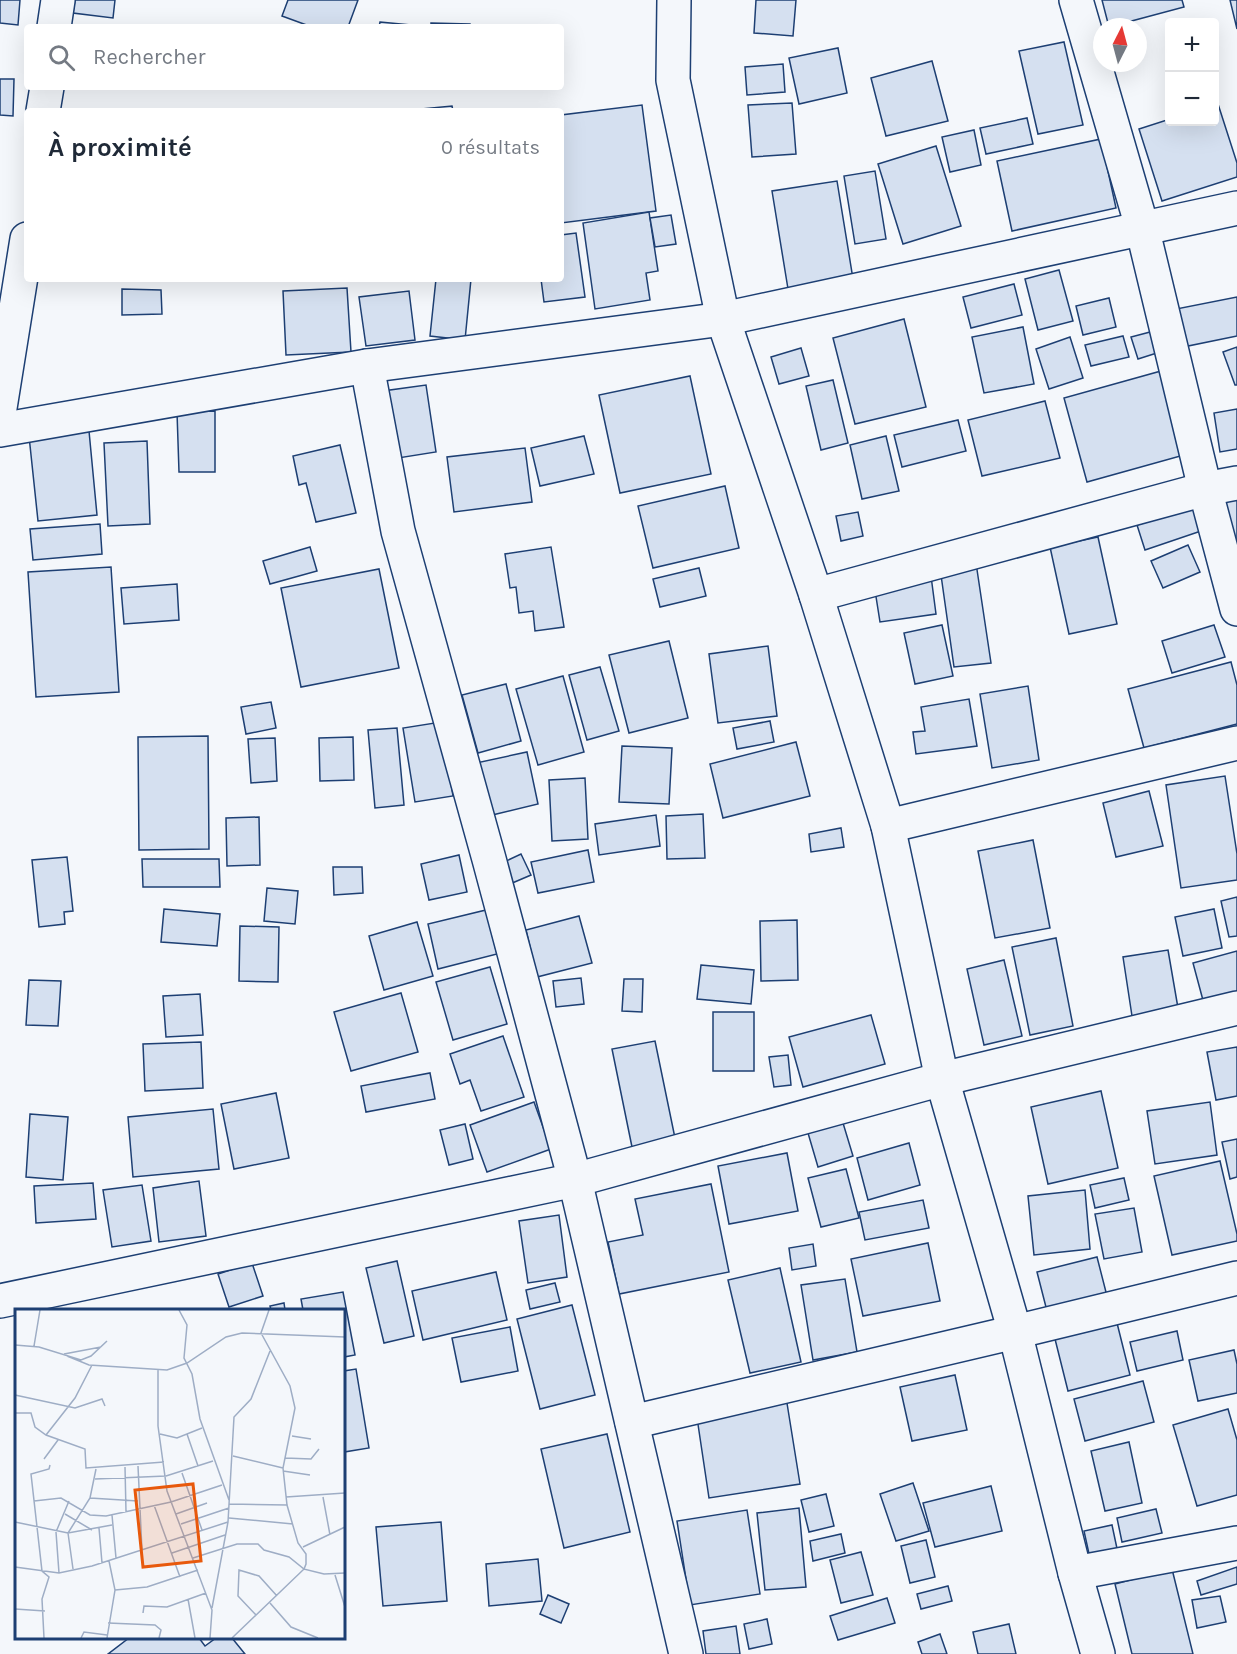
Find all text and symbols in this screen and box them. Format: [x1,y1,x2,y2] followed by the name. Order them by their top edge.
[1093,18,1147,72] north arrow
[1165,18,1219,126] map controls
[1165,18,1219,72] button: +
[24,24,564,90] search box
[45,41,78,74] icon: search
[93,44,206,70] text: Rechercher
[1165,72,1219,126] button: −
[48,132,192,163] text: À proximité
[441,136,540,159] text: 0 résultats
[15,1309,345,1639] inset map

